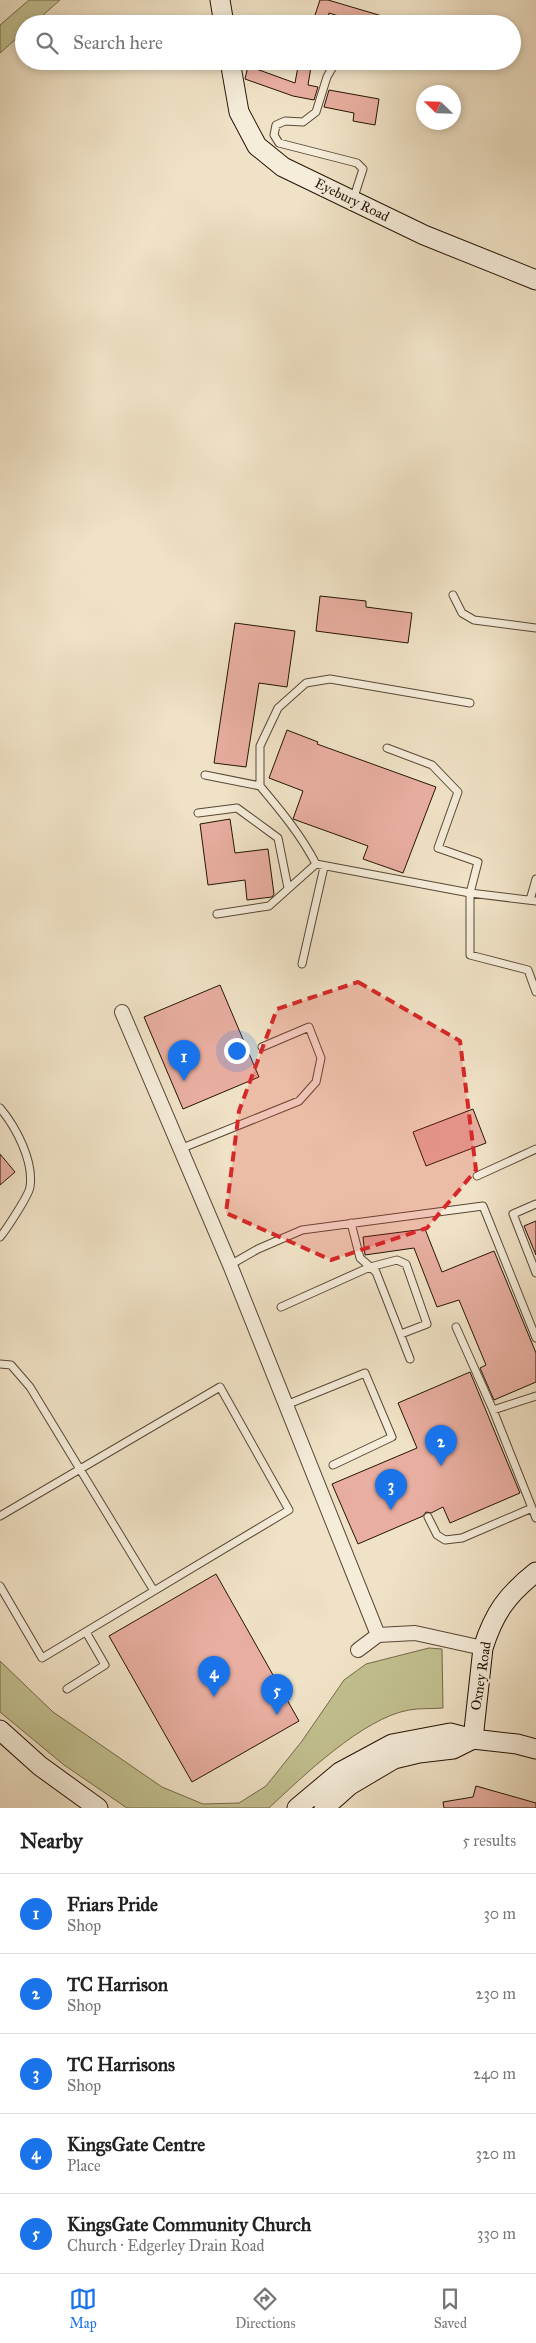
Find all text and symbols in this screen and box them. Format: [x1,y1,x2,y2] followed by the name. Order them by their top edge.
[15,15,521,70] search box
[33,29,61,57] icon: search
[73,31,163,54] text: Search here
[416,85,461,130] north arrow
[312,175,392,225] street label: Eyebury Road
[224,1038,250,1064] your location
[168,1040,200,1081] pin: 1
[425,1425,457,1466] pin: 2
[375,1469,407,1510] pin: 3
[467,1640,495,1712] street label: Oxney Road
[198,1656,230,1697] pin: 4
[261,1674,293,1715] pin: 5
[20,1828,83,1854] text: Nearby
[462,1831,516,1850] text: 5 results
[67,1893,158,1916] text: Friars Pride
[33,1904,39,1923] text: 1
[483,1904,516,1923] text: 30 m
[67,1916,101,1935] text: Shop
[67,1973,168,1996] text: TC Harrison
[32,1984,40,2003] text: 2
[476,1984,516,2003] text: 230 m
[67,1996,101,2015] text: Shop
[67,2053,175,2076] text: TC Harrisons
[33,2064,39,2083] text: 3
[473,2064,516,2083] text: 240 m
[67,2076,101,2095] text: Shop
[67,2133,205,2156] text: KingsGate Centre
[32,2144,40,2163] text: 4
[476,2144,516,2163] text: 320 m
[67,2156,101,2175] text: Place
[67,2213,311,2236] text: KingsGate Community Church
[32,2224,40,2243] text: 5
[477,2224,516,2243] text: 330 m
[67,2236,264,2255] text: Church · Edgerley Drain Road
[69,2285,97,2332] tab: Map
[235,2285,296,2332] tab: Directions
[434,2285,467,2332] tab: Saved

